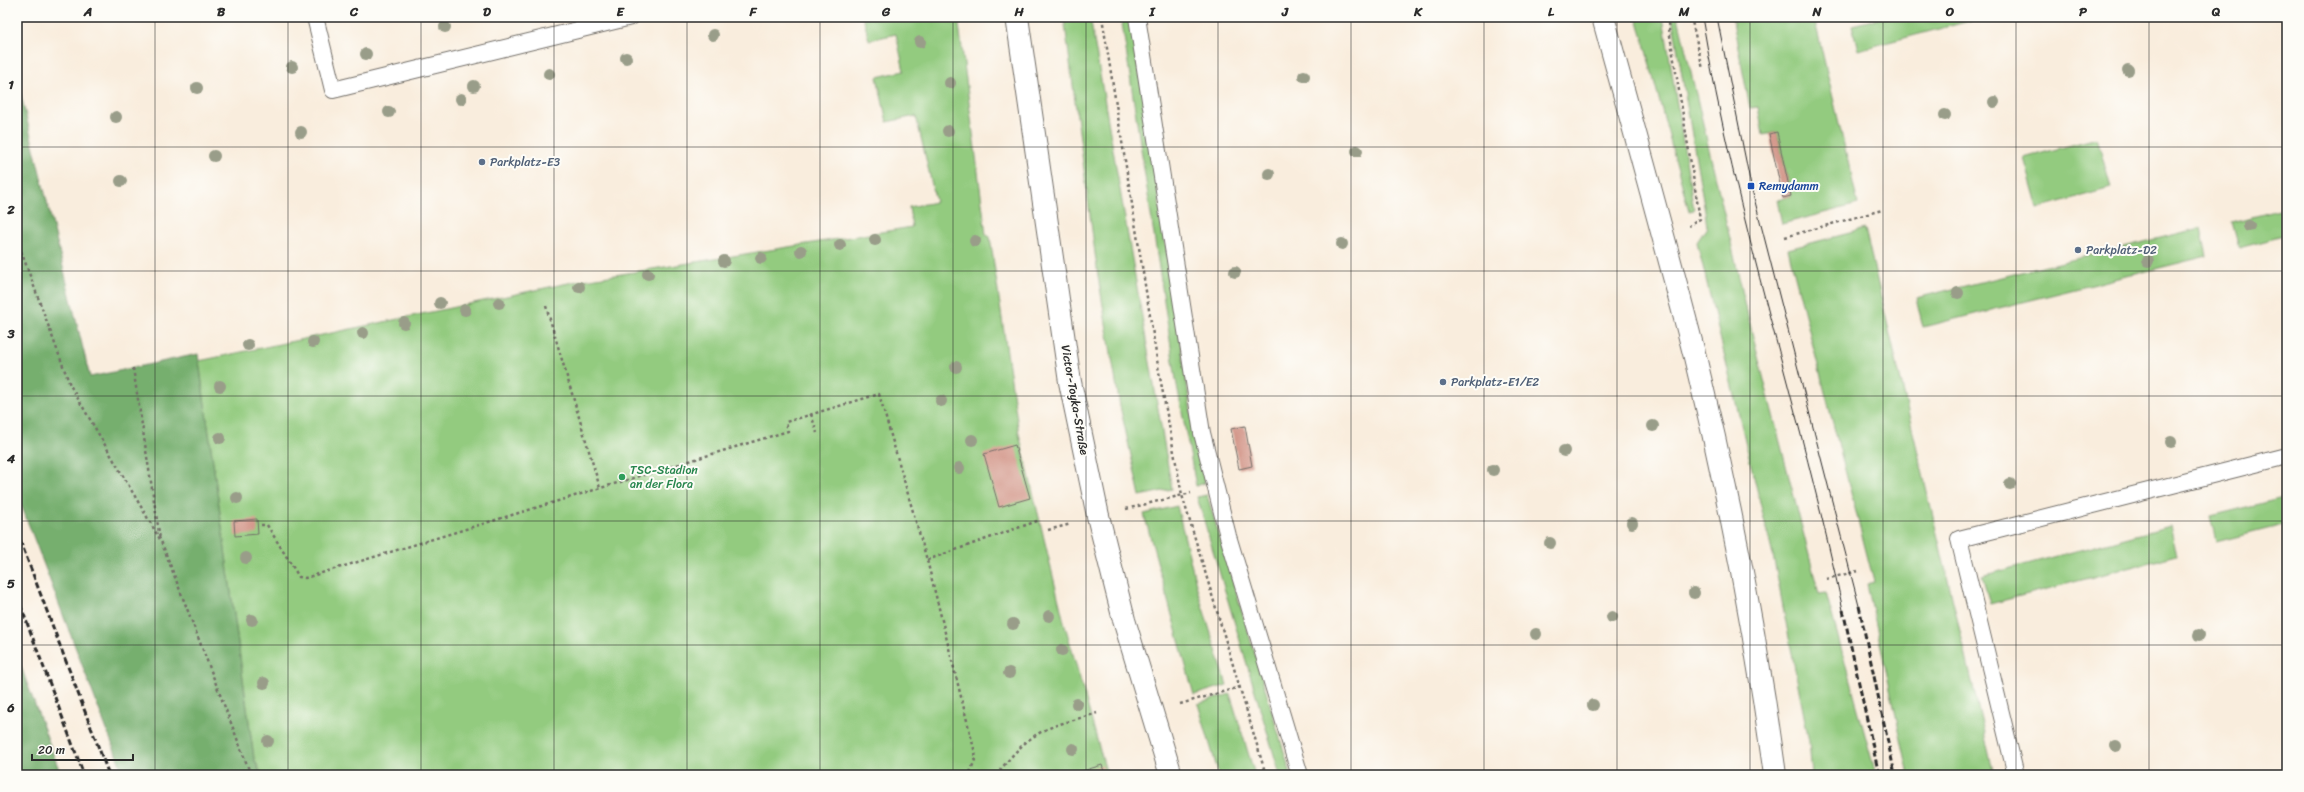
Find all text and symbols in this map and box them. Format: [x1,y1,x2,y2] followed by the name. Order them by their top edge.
[83,0,92,23] text: A
[217,0,226,23] text: B
[349,0,359,23] text: C
[483,0,491,23] text: D
[616,0,625,23] text: E
[748,0,757,23] text: F
[881,0,891,23] text: G
[1013,0,1024,23] text: H
[1148,0,1156,23] text: I
[1281,0,1289,23] text: J
[1413,0,1423,23] text: K
[1548,0,1555,23] text: L
[1678,0,1690,23] text: M
[1811,0,1822,23] text: N
[1945,0,1955,23] text: O
[2079,0,2087,23] text: P
[2211,0,2221,23] text: Q
[8,73,14,96] text: 1
[490,151,561,173] place label: Parkplatz-E3
[477,157,487,167] marker: Parkplatz-E3
[1759,175,1819,197] place label: Remydamm
[1746,181,1756,191] marker: Remydamm
[6,198,15,221] text: 2
[2086,239,2157,261] place label: Parkplatz-D2
[2073,245,2083,255] marker: Parkplatz-D2
[6,322,15,345] text: 3
[1054,343,1096,457] street label: Victor-Toyka-Straße
[1451,371,1539,393] place label: Parkplatz-E1/E2
[1438,377,1448,387] marker: Parkplatz-E1/E2
[6,447,16,470] text: 4
[630,459,698,495] place label: TSC-Stadion an der Flora
[617,472,627,482] marker: TSC-Stadion an der Flora
[7,572,15,595] text: 5
[6,696,15,719] text: 6
[32,736,133,762] scale bar
[38,739,65,761] text: 20 m

